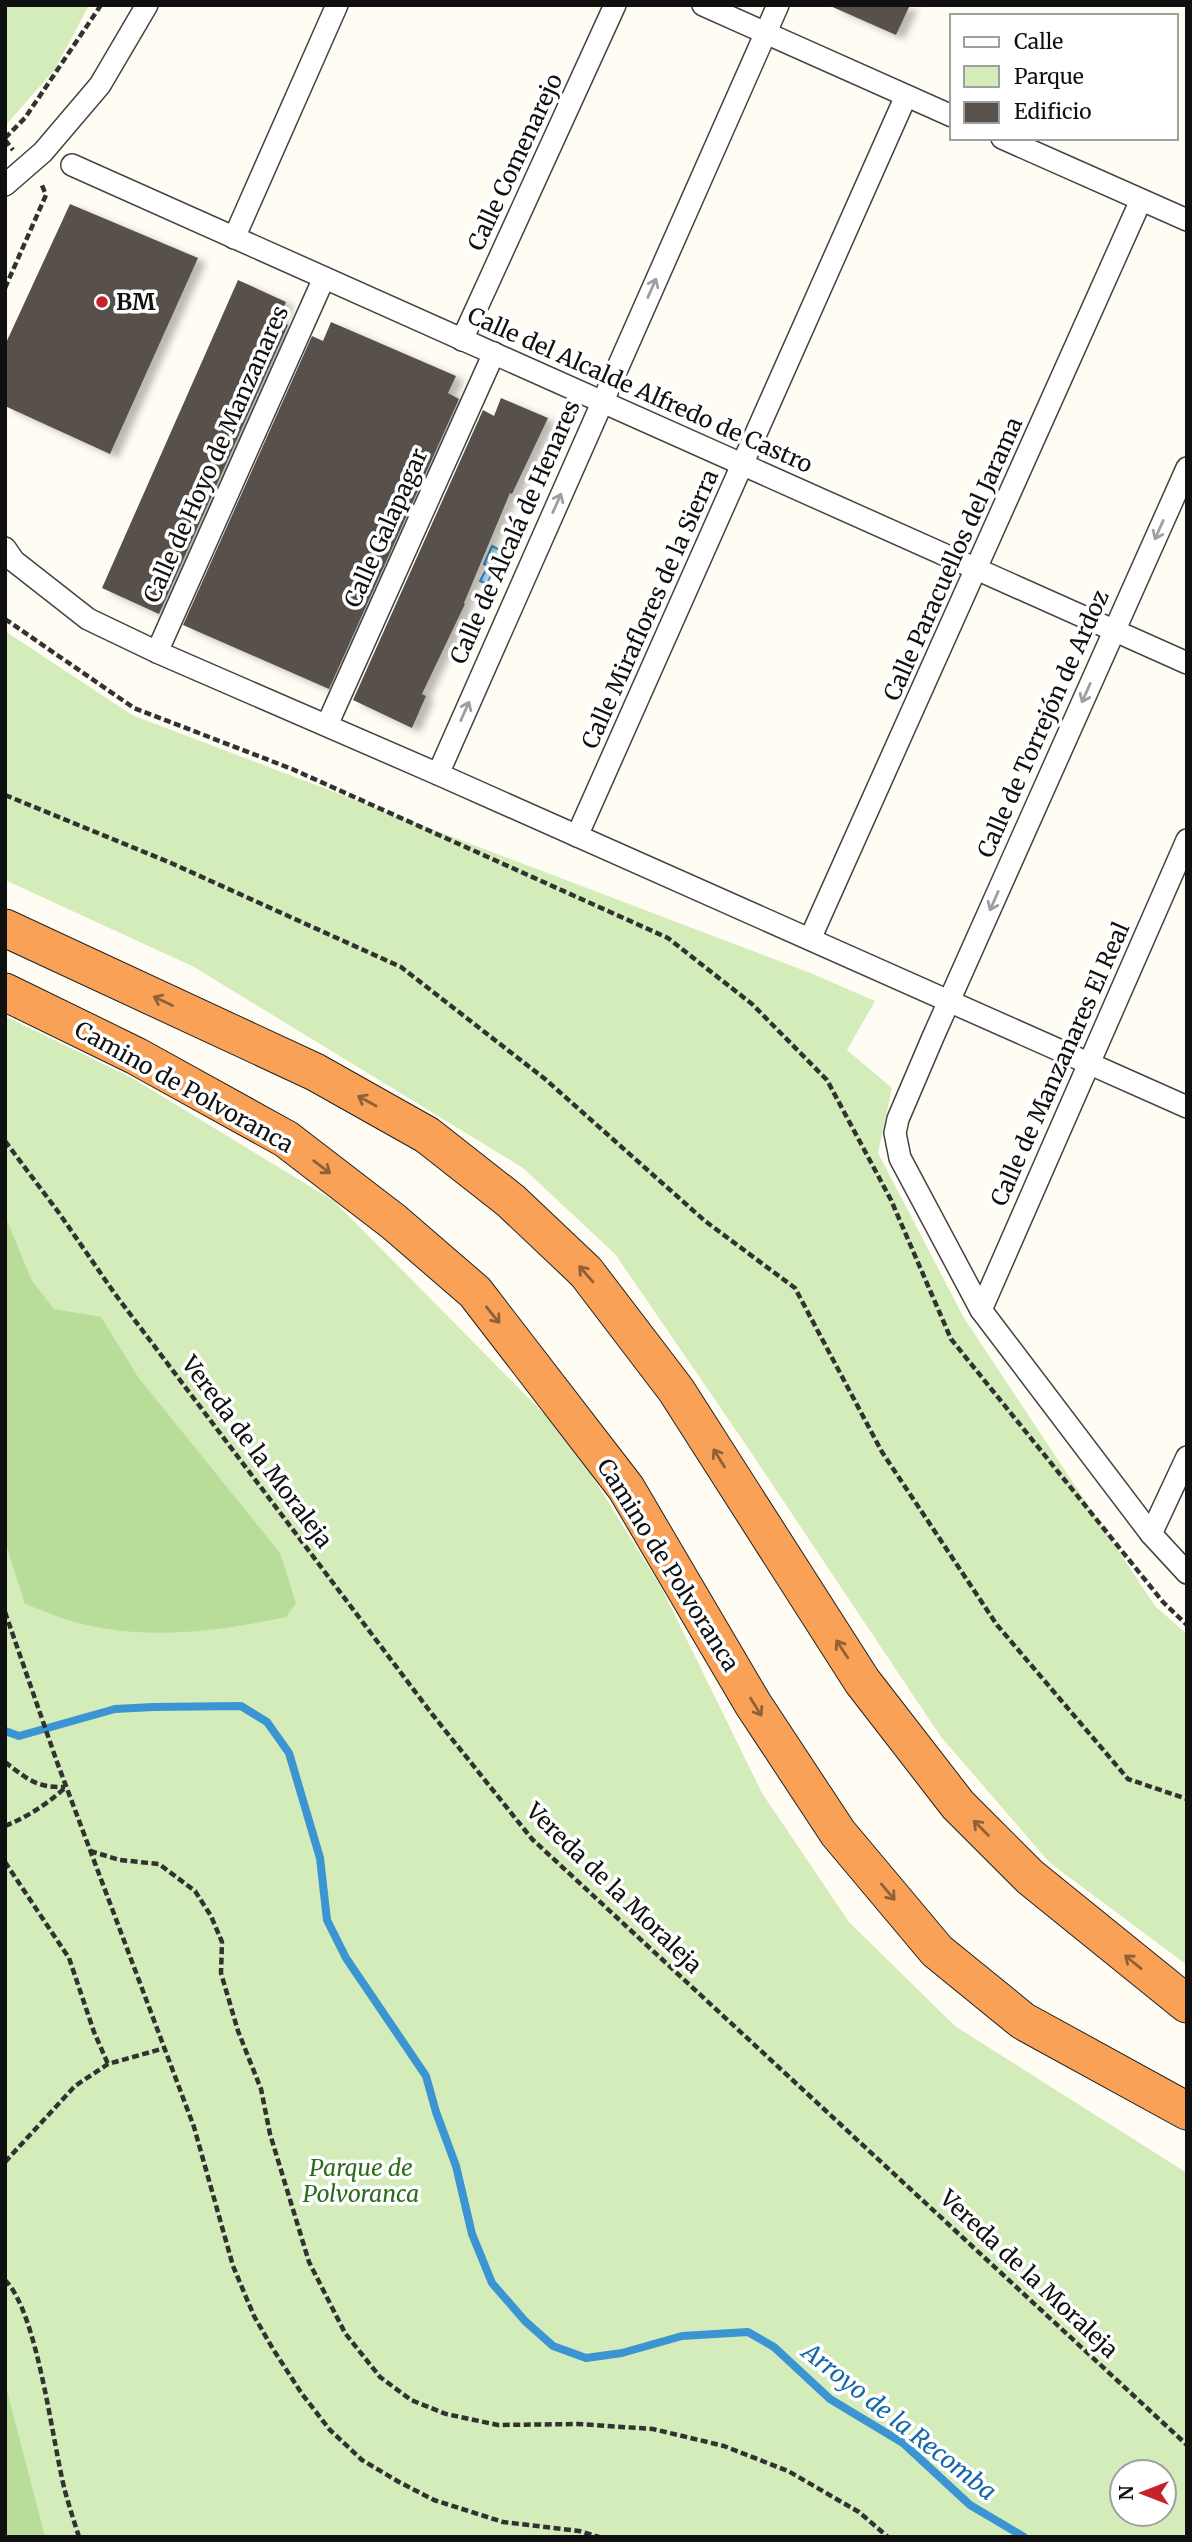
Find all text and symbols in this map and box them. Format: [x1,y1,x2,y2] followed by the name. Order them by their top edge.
[950,14,1178,140] legend
[1014,28,1063,55] text: Calle
[1014,63,1084,90] text: Parque
[461,69,568,255] street label: Calle Comenarejo
[1014,98,1091,125] text: Edificio
[646,278,659,299] one-way arrow
[116,287,156,316] place label: BM
[94,294,110,310] marker: BM
[463,300,817,479] street label: Calle del Alcalde Alfredo de Castro
[137,301,294,607] street label: Calle de Hoyo de Manzanares
[443,395,586,668] street label: Calle de Alcalá de Henares
[877,413,1028,705] street label: Calle Paracuellos del Jarama
[338,444,434,612] street label: Calle Galapagar
[575,465,724,753] street label: Calle Miraflores de la Sierra
[551,493,564,514] one-way arrow
[1151,519,1165,540] one-way arrow
[970,586,1115,862] street label: Calle de Torrejón de Ardoz
[1078,681,1091,703] one-way arrow
[459,701,472,722] one-way arrow
[987,890,1000,911] one-way arrow
[984,917,1135,1210] street label: Calle de Manzanares El Real
[153,993,174,1007] one-way arrow
[70,1014,299,1159] street label: Camino de Polvoranca
[358,1094,378,1108] one-way arrow
[312,1159,331,1174] one-way arrow
[578,1265,594,1283] one-way arrow
[486,1306,501,1324] one-way arrow
[175,1349,339,1554] street label: Vereda de la Moraleja
[712,1448,726,1468] one-way arrow
[591,1453,746,1677] street label: Camino de Polvoranca
[834,1640,848,1660] one-way arrow
[749,1697,763,1717] one-way arrow
[520,1796,708,1979] street label: Vereda de la Moraleja
[973,1820,990,1837] one-way arrow
[880,1883,896,1901] one-way arrow
[1125,1954,1143,1970] one-way arrow
[303,2153,419,2208] park label: Parque de Polvoranca
[933,2183,1124,2364] street label: Vereda de la Moraleja
[795,2335,1003,2507] water label: Arroyo de la Recomba
[1108,2458,1178,2528] north arrow
[1114,2485,1138,2501] text: N

